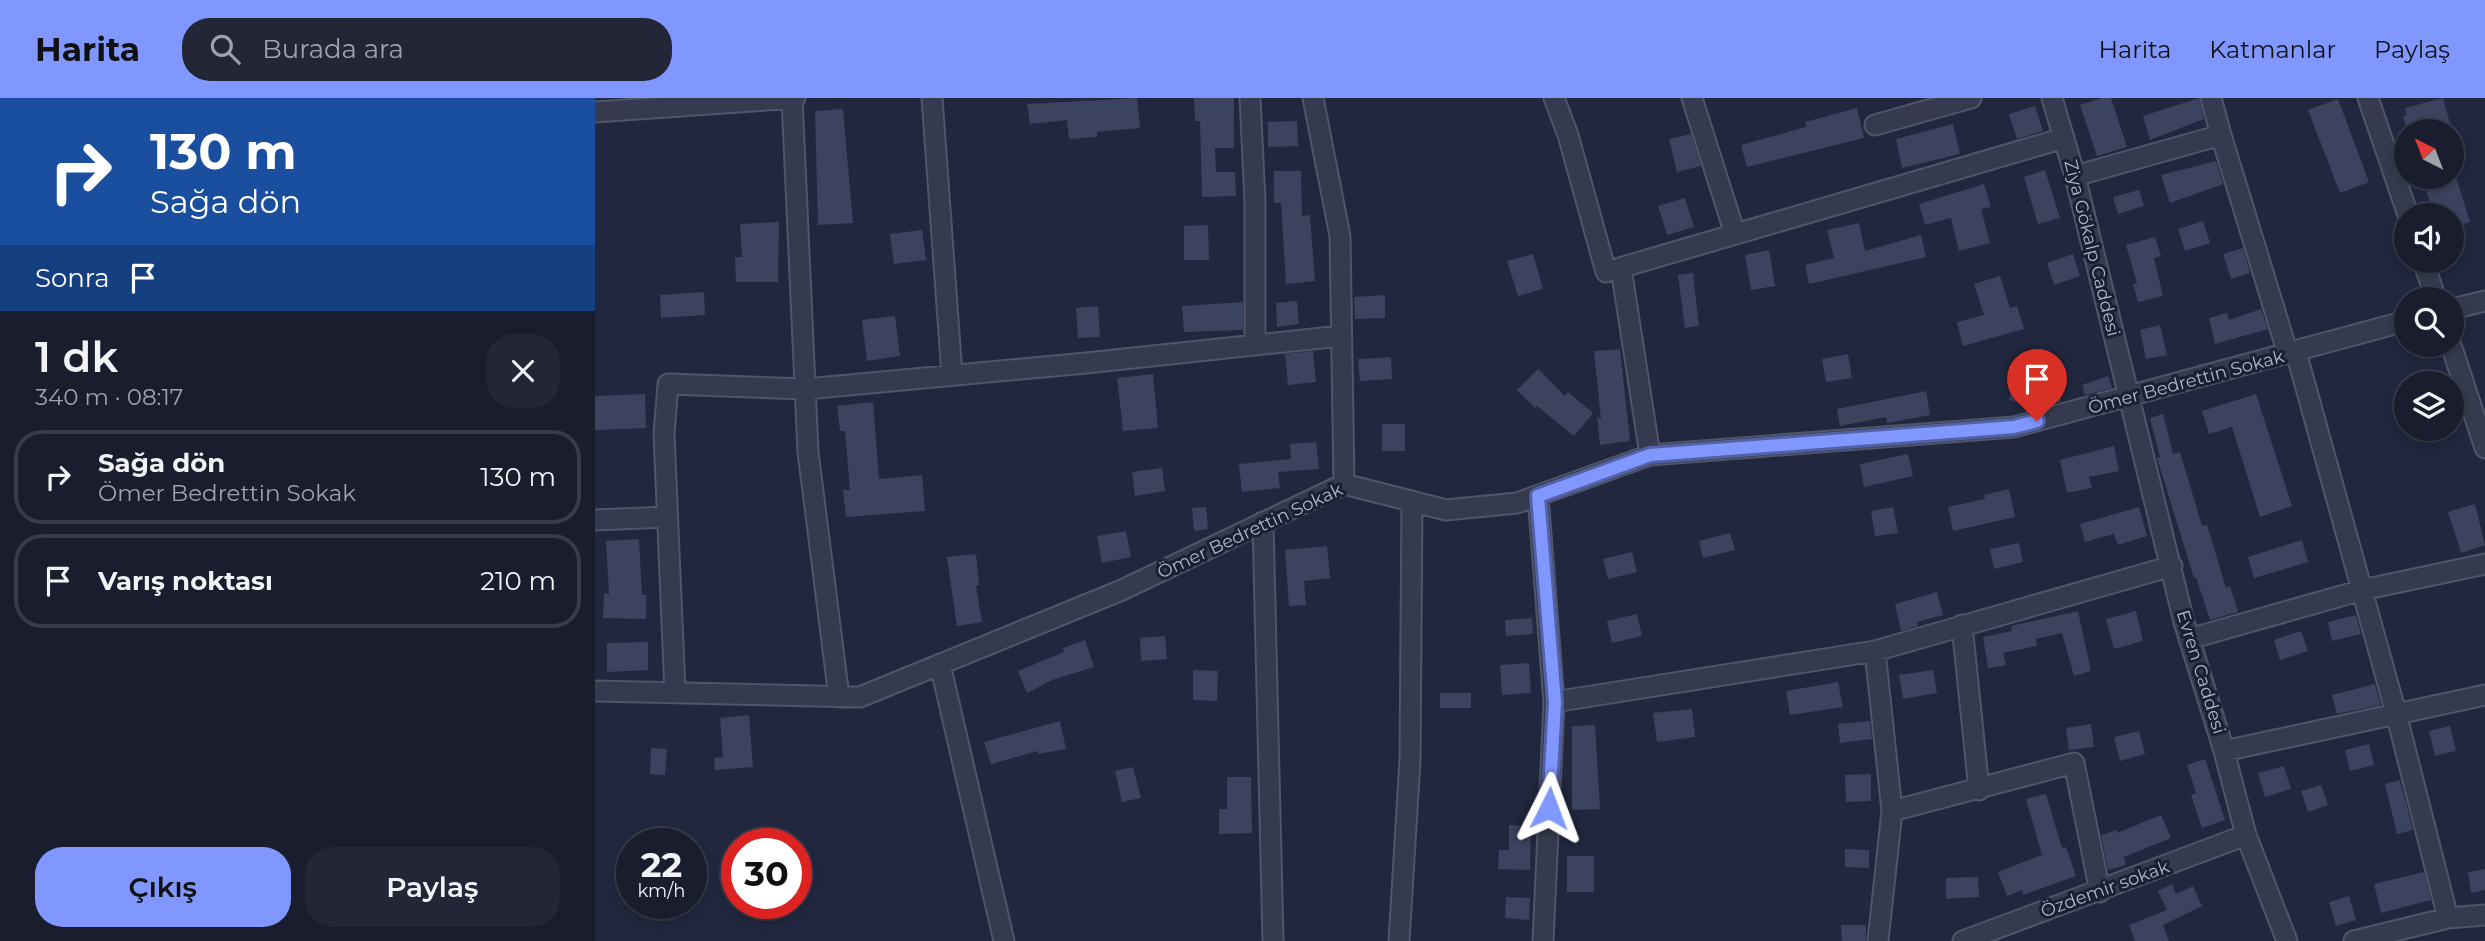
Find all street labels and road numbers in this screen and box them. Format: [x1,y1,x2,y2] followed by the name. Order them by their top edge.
[2059,157,2125,339] street label: Ziya Gökalp Caddesi
[2086,345,2287,419] street label: Ömer Bedrettin Sokak
[1154,478,1346,584] street label: Ömer Bedrettin Sokak
[2172,607,2230,737] street label: Evren Caddesi
[2038,855,2172,922] street label: Özdemir sokak

